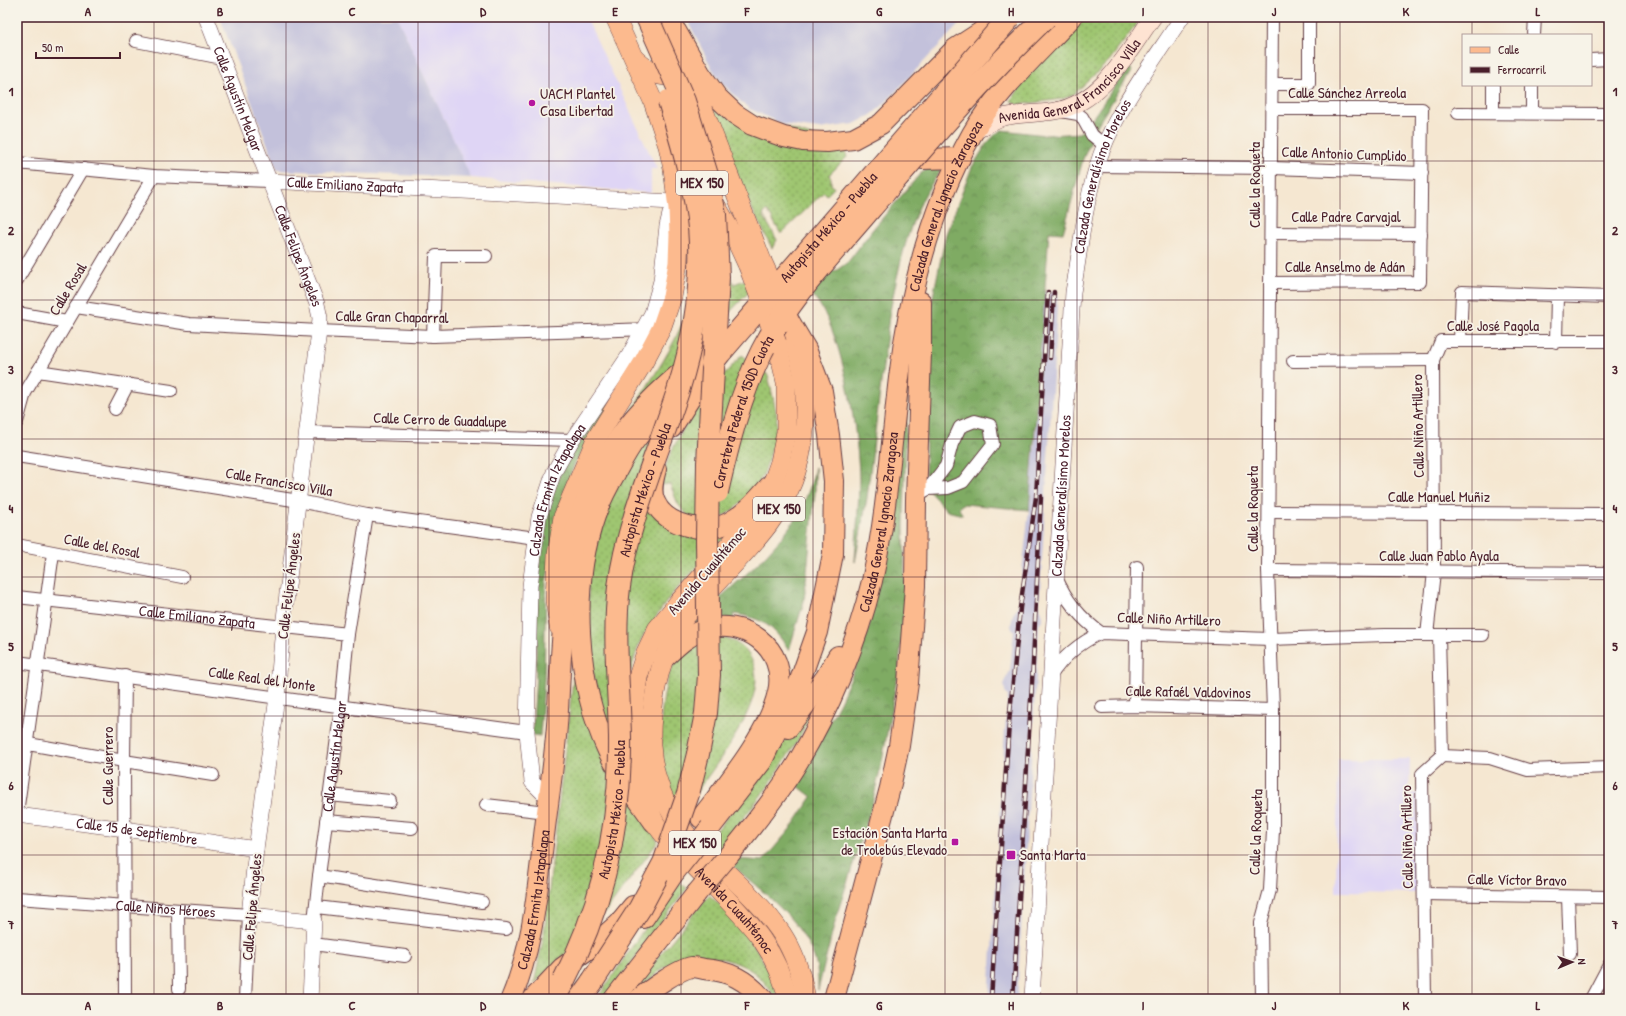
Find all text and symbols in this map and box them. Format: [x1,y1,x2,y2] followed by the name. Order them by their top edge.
[85,2,92,20] text: A
[217,2,224,20] text: B
[348,2,356,20] text: C
[480,2,487,20] text: D
[612,2,618,20] text: E
[744,2,751,20] text: F
[876,2,883,20] text: G
[1008,2,1014,20] text: H
[1141,2,1145,20] text: I
[1272,2,1277,20] text: J
[1403,2,1410,20] text: K
[1536,2,1541,20] text: L
[36,34,120,60] scale bar
[995,34,1145,128] street label: Avenida General Francisco Villa
[1462,34,1592,86] legend
[42,39,63,56] text: 50 m
[1498,41,1519,58] text: Calle
[208,43,268,155] street label: Calle Agustín Melgar
[1497,61,1547,78] text: Ferrocarril
[9,82,14,100] text: 1
[1288,82,1406,103] street label: Calle Sánchez Arreola
[1613,82,1618,100] text: 1
[540,83,615,121] place label: UACM Plantel Casa Libertad
[1068,95,1136,255] street label: Calzada Generalísimo Morelos
[527,98,537,108] marker: UACM Plantel Casa Libertad
[903,116,988,294] street label: Calzada General Ignacio Zaragoza
[1281,141,1407,166] street label: Calle Antonio Cumplido
[1244,142,1265,228] street label: Calle la Roqueta
[775,167,882,287] street label: Autopista México - Puebla
[286,171,404,198] street label: Calle Emiliano Zapata
[676,171,728,195] road number: MEX 150
[270,202,328,310] street label: Calle Felipe Ángeles
[1291,206,1401,227] street label: Calle Padre Carvajal
[8,221,15,239] text: 2
[1612,221,1619,239] text: 2
[1285,256,1406,277] street label: Calle Anselmo de Adán
[44,258,92,319] street label: Calle Rosal
[335,305,449,328] street label: Calle Gran Chaparral
[1447,315,1539,336] street label: Calle José Pagola
[707,331,778,491] street label: Carretera Federal 150D Cuota
[8,360,14,378] text: 3
[1612,360,1618,378] text: 3
[1406,374,1429,478] street label: Calle Niño Artillero
[373,407,507,432] street label: Calle Cerro de Guadalupe
[1046,414,1076,577] street label: Calzada Generalísimo Morelos
[523,419,590,558] street label: Calzada Ermita Iztapalapa
[614,420,676,559] street label: Autopista México - Puebla
[853,431,903,615] street label: Calzada General Ignacio Zaragoza
[224,462,334,501] street label: Calle Francisco Villa
[1242,466,1263,552] street label: Calle la Roqueta
[1388,486,1491,507] street label: Calle Manuel Muñiz
[753,497,805,521] road number: MEX 150
[9,499,14,517] text: 4
[1613,499,1618,517] text: 4
[663,522,751,619] street label: Avenida Cuauhtémoc
[62,528,142,563] street label: Calle del Rosal
[272,531,305,640] street label: Calle Felipe Ángeles
[1379,545,1499,566] street label: Calle Juan Pablo Ayala
[138,600,256,634] street label: Calle Emiliano Zapata
[1117,606,1221,631] street label: Calle Niño Artillero
[8,637,14,655] text: 5
[1612,637,1618,655] text: 5
[207,661,317,696] street label: Calle Real del Monte
[1125,680,1251,703] street label: Calle Rafaél Valdovinos
[316,700,352,813] street label: Calle Agustín Melgar
[97,727,118,805] street label: Calle Guerrero
[592,740,630,881] street label: Autopista México - Puebla
[8,776,14,794] text: 6
[1612,776,1618,794] text: 6
[1395,785,1418,889] street label: Calle Niño Artillero
[1244,788,1268,875] street label: Calle la Roqueta
[75,812,199,850] street label: Calle 15 de Septiembre
[832,822,947,860] place label: Estación Santa Marta de Trolebús Elevado
[511,829,555,972] street label: Calzada Ermita Iztapalapa
[669,831,721,855] road number: MEX 150
[950,837,960,847] marker: Estación Santa Marta de Trolebús Elevado
[1020,844,1086,865] place label: Santa Marta
[1005,849,1017,861] marker: Santa Marta
[236,852,267,961] street label: Calle Felipe Ángeles
[690,861,779,957] street label: Avenida Cuauhtémoc
[1467,868,1567,891] street label: Calle Víctor Bravo
[115,894,217,923] street label: Calle Niños Héroes
[7,915,15,933] text: 7
[1611,915,1619,933] text: 7
[1552,942,1592,982] north arrow
[1575,958,1589,965] text: N
[85,996,92,1014] text: A
[217,996,224,1014] text: B
[348,996,356,1014] text: C
[480,996,487,1014] text: D
[612,996,618,1014] text: E
[744,996,751,1014] text: F
[876,996,883,1014] text: G
[1008,996,1014,1014] text: H
[1141,996,1145,1014] text: I
[1272,996,1277,1014] text: J
[1403,996,1410,1014] text: K
[1536,996,1541,1014] text: L

